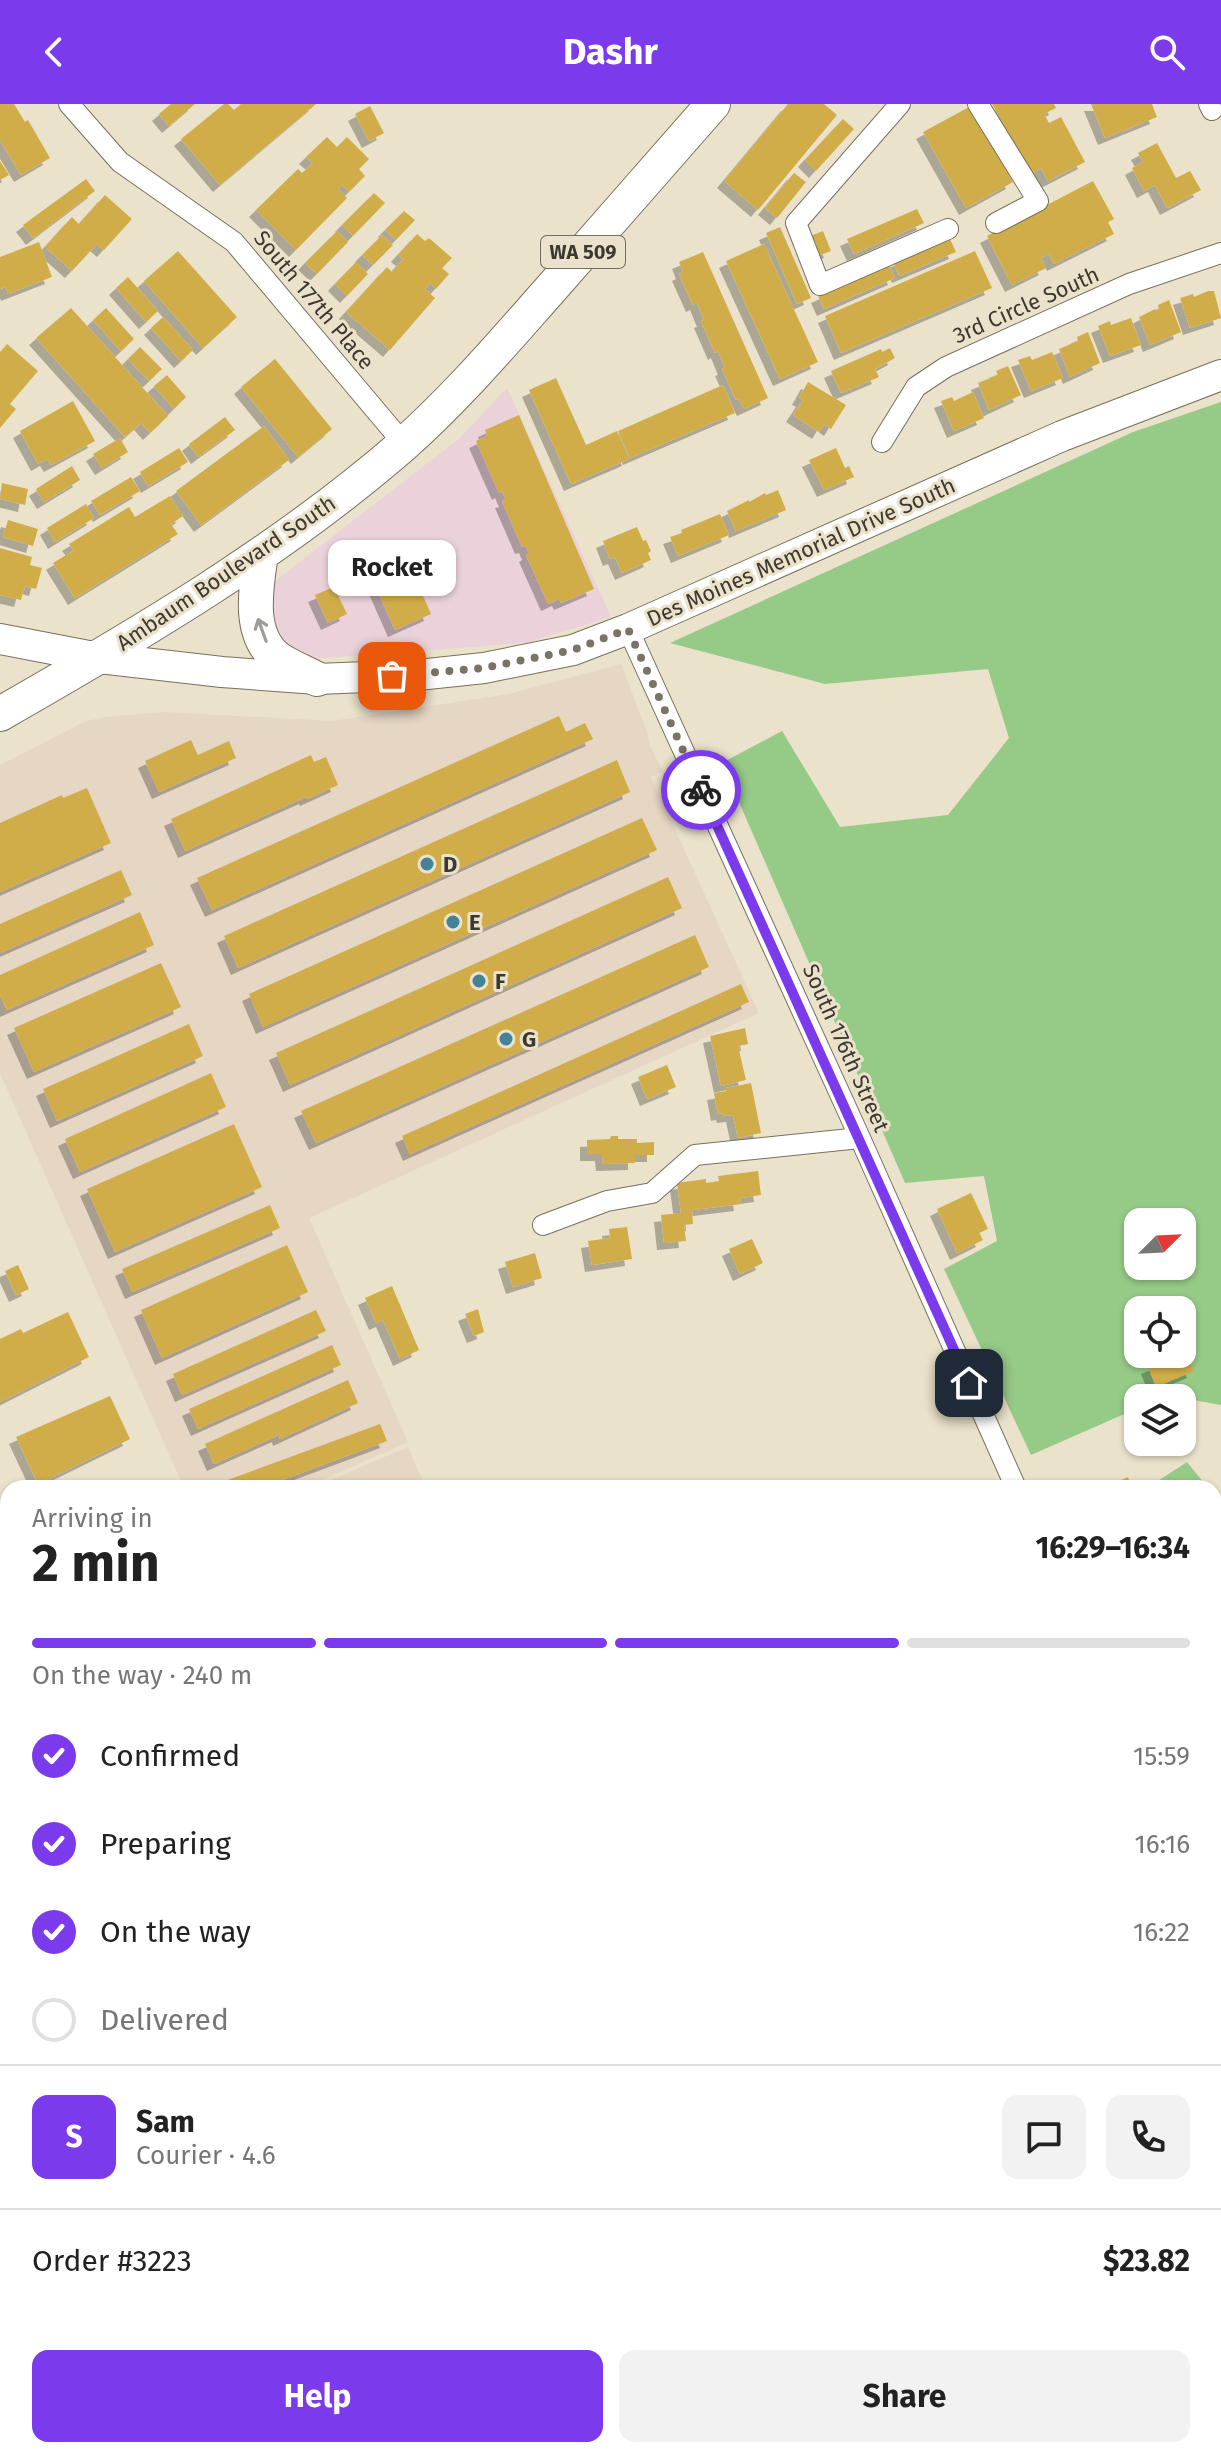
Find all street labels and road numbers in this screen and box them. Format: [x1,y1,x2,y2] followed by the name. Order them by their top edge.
[248,225,380,375] street label: South 177th Place
[541,236,625,268] road number: WA 509
[949,261,1103,349] street label: 3rd Circle South
[643,472,959,632] street label: Des Moines Memorial Drive South
[111,489,341,657] street label: Ambaum Boulevard South
[797,960,895,1136] street label: South 176th Street

